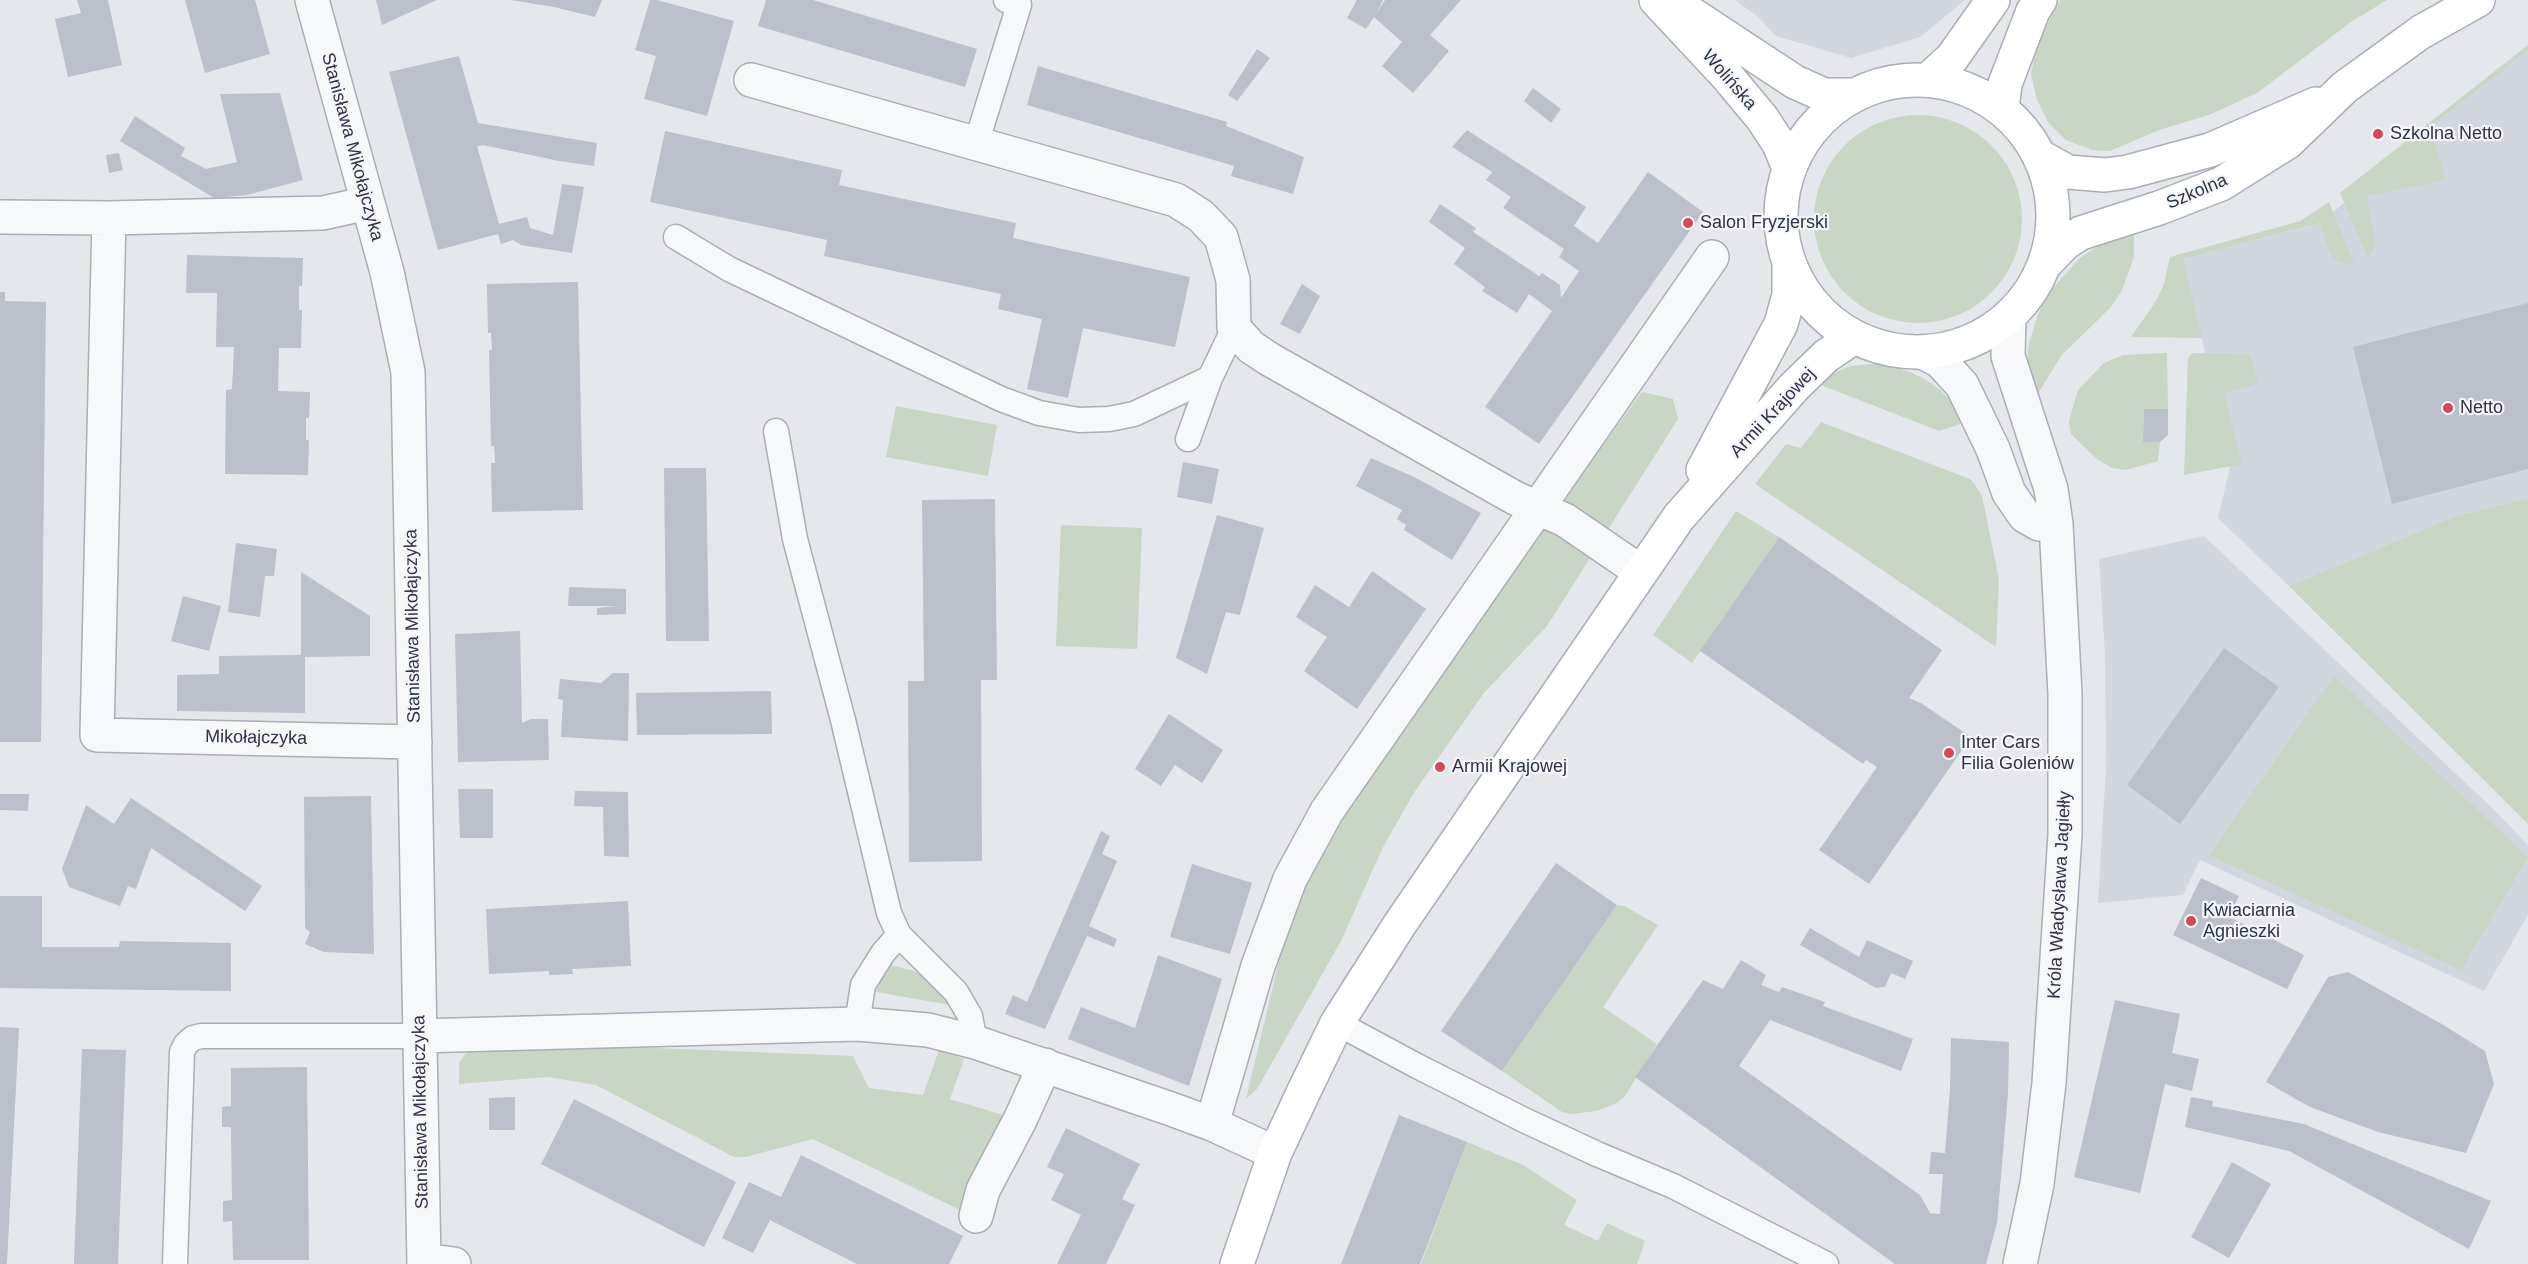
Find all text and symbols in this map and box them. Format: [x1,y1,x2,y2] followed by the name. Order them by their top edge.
[1697,45,1761,115] street label: Wolińska
[316,50,388,244] street label: Stanisława Mikołajczyka
[2390,123,2502,145] place label: Szkolna Netto
[2371,127,2385,141] marker: Szkolna Netto
[2163,170,2231,214] street label: Szkolna
[1700,212,1828,234] place label: Salon Fryzjerski
[1681,216,1695,230] marker: Salon Fryzjerski
[1726,364,1820,462] street label: Armii Krajowej
[2460,397,2503,419] place label: Netto
[2441,401,2455,415] marker: Netto
[401,529,425,723] street label: Stanisława Mikołajczyka
[205,726,307,750] street label: Mikołajczyka
[1961,732,2074,774] place label: Inter Cars Filia Goleniów
[1942,746,1956,760] marker: Inter Cars Filia Goleniów
[1452,756,1567,778] place label: Armii Krajowej
[1433,760,1447,774] marker: Armii Krajowej
[2044,791,2076,999] street label: Króla Władysława Jagiełły
[2203,900,2295,942] place label: Kwiaciarnia Agnieszki
[2184,914,2198,928] marker: Kwiaciarnia Agnieszki
[409,1015,433,1209] street label: Stanisława Mikołajczyka

